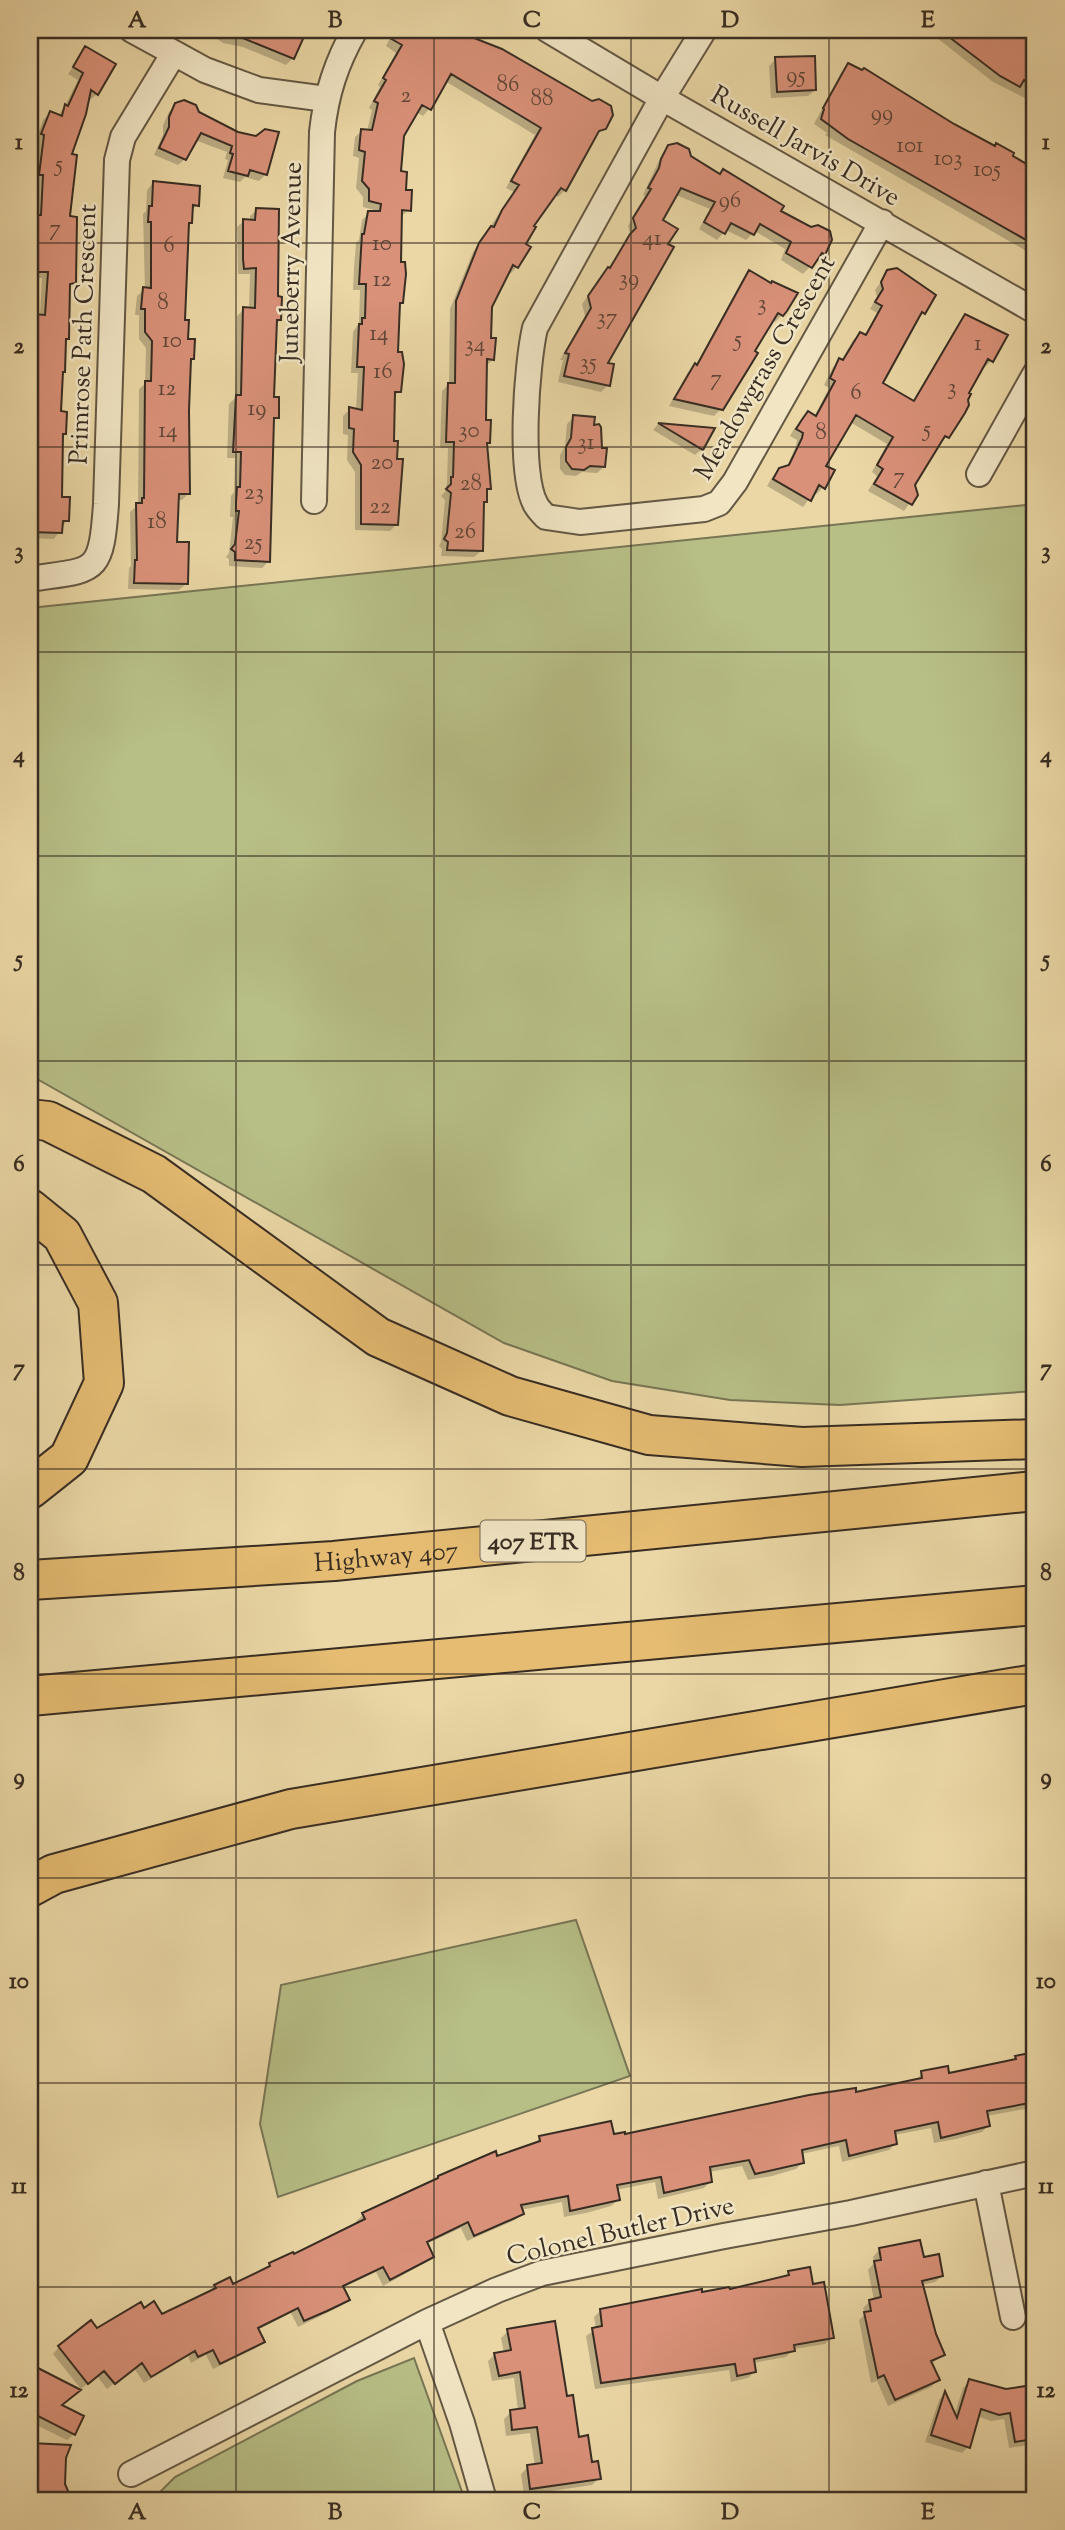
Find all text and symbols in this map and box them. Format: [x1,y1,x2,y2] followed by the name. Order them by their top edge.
[128,5,147,38] text: A
[328,5,343,38] text: B
[523,5,541,38] text: C
[721,5,739,38] text: D
[921,5,935,38] text: E
[786,60,806,93] house number: 95
[497,69,519,102] house number: 86
[703,78,906,217] street label: Russell Jarvis Drive
[401,80,412,113] house number: 2
[531,83,554,116] house number: 88
[871,98,893,131] house number: 99
[15,127,23,160] text: 1
[1042,127,1050,160] text: 1
[896,130,924,163] house number: 101
[933,143,963,176] house number: 103
[53,149,63,182] house number: 5
[973,154,1001,187] house number: 105
[272,161,313,365] street label: Juneberry Avenue
[719,185,741,218] house number: 96
[61,203,108,465] street label: Primrose Path Crescent
[49,213,61,246] house number: 7
[642,223,662,256] house number: 41
[372,228,392,261] house number: 10
[163,230,175,263] house number: 6
[686,249,846,488] street label: Meadowgrass Crescent
[619,263,639,296] house number: 39
[373,264,392,297] house number: 12
[157,287,169,320] house number: 8
[757,288,767,321] house number: 3
[597,302,618,335] house number: 37
[369,318,389,351] house number: 14
[732,324,742,357] house number: 5
[162,325,182,358] house number: 10
[974,328,982,361] house number: 1
[465,329,485,362] house number: 34
[14,331,25,364] text: 2
[1041,331,1052,364] text: 2
[579,347,597,380] house number: 35
[373,356,393,389] house number: 16
[710,363,722,396] house number: 7
[947,372,957,405] house number: 3
[158,373,177,406] house number: 12
[850,377,862,410] house number: 6
[248,393,266,426] house number: 19
[921,414,931,447] house number: 5
[158,415,178,448] house number: 14
[458,415,480,448] house number: 30
[815,417,827,450] house number: 8
[577,427,595,460] house number: 31
[371,447,393,480] house number: 20
[893,461,905,494] house number: 7
[460,468,482,501] house number: 28
[244,477,264,510] house number: 23
[369,491,391,524] house number: 22
[147,506,167,539] house number: 18
[454,516,476,549] house number: 26
[244,527,262,560] house number: 25
[14,536,24,569] text: 3
[1041,536,1051,569] text: 3
[12,740,25,773] text: 4
[1039,740,1052,773] text: 4
[13,944,23,977] text: 5
[1040,944,1050,977] text: 5
[13,1149,25,1182] text: 6
[1040,1149,1052,1182] text: 6
[13,1353,25,1386] text: 7
[1040,1353,1052,1386] text: 7
[480,1520,586,1562] road number: 407 ETR
[313,1533,460,1583] street label: Highway 407
[13,1558,25,1591] text: 8
[1040,1558,1052,1591] text: 8
[13,1762,25,1795] text: 9
[1040,1762,1052,1795] text: 9
[9,1966,29,1999] text: 10
[1036,1966,1056,1999] text: 10
[11,2171,27,2204] text: 11
[1038,2171,1054,2204] text: 11
[503,2188,738,2277] street label: Colonel Butler Drive
[10,2375,29,2408] text: 12
[1037,2375,1056,2408] text: 12
[128,2497,147,2530] text: A
[328,2497,343,2530] text: B
[523,2497,541,2530] text: C
[721,2497,739,2530] text: D
[921,2497,935,2530] text: E

